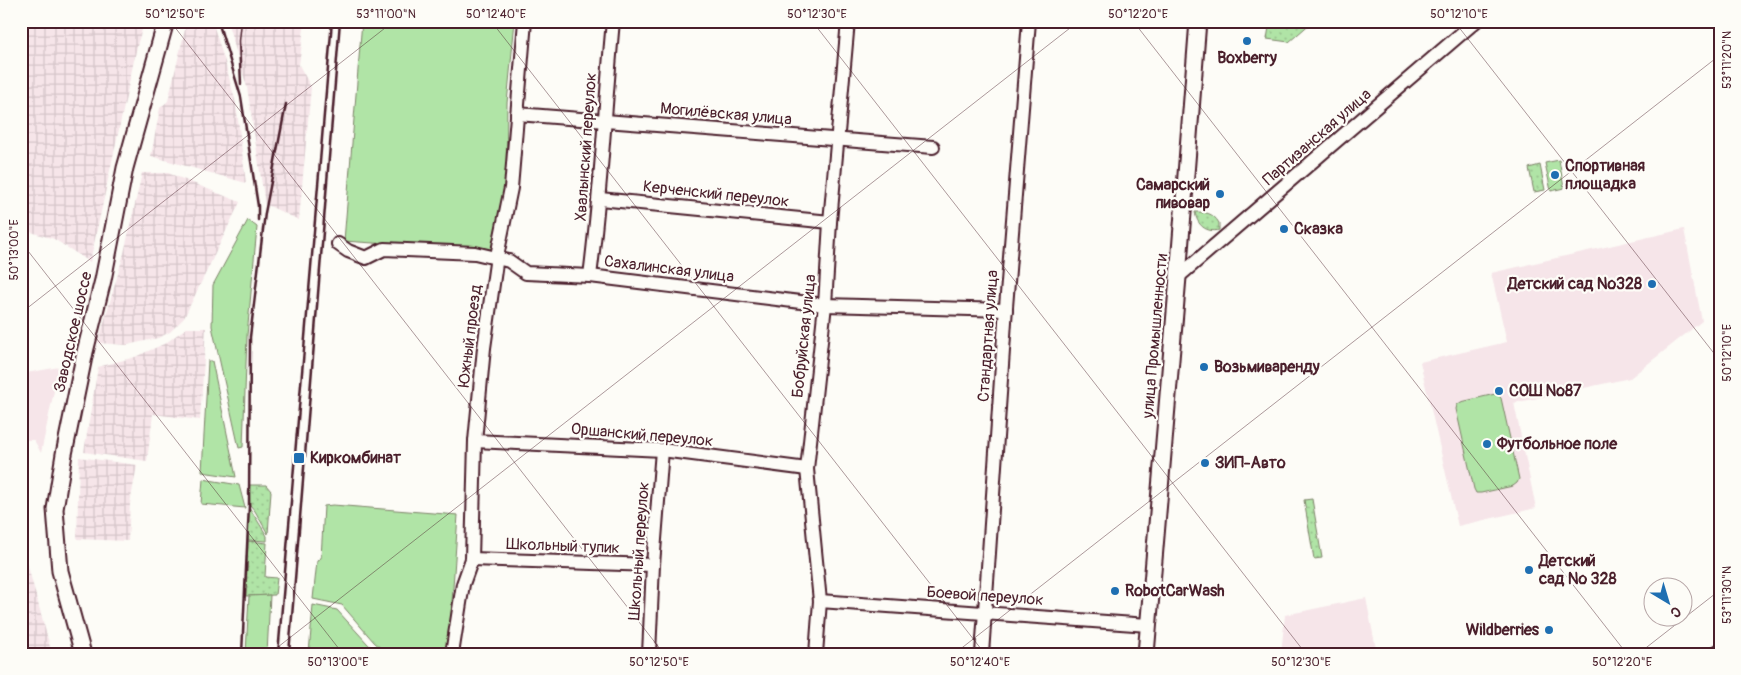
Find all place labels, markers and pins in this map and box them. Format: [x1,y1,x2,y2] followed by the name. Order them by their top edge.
[1241,35,1253,47] marker: Boxberry
[1217,48,1277,68] place label: Boxberry
[1565,156,1646,194] place label: Спортивная площадка
[1549,169,1561,181] marker: Спортивная площадка
[1136,175,1210,213] place label: Самарский пивовар
[1214,188,1226,200] marker: Самарский пивовар
[1294,219,1344,239] place label: Сказка
[1278,223,1290,235] marker: Сказка
[1507,274,1642,294] place label: Детский сад №328
[1646,278,1658,290] marker: Детский сад №328
[1214,357,1320,377] place label: Возьмиваренду
[1198,361,1210,373] marker: Возьмиваренду
[1509,381,1582,401] place label: СОШ №87
[1493,385,1505,397] marker: СОШ №87
[1496,434,1618,454] place label: Футбольное поле
[1481,438,1493,450] marker: Футбольное поле
[310,448,402,468] place label: Киркомбинат
[292,451,306,465] marker: Киркомбинат
[1215,453,1286,473] place label: ЗИП-Авто
[1199,457,1211,469] marker: ЗИП-Авто
[1538,551,1616,589] place label: Детский сад № 328
[1523,564,1535,576] marker: Детский сад № 328
[1125,581,1225,601] place label: RobotCarWash
[1109,585,1121,597] marker: RobotCarWash
[1466,620,1540,640] place label: Wildberries
[1543,624,1555,636] marker: Wildberries

